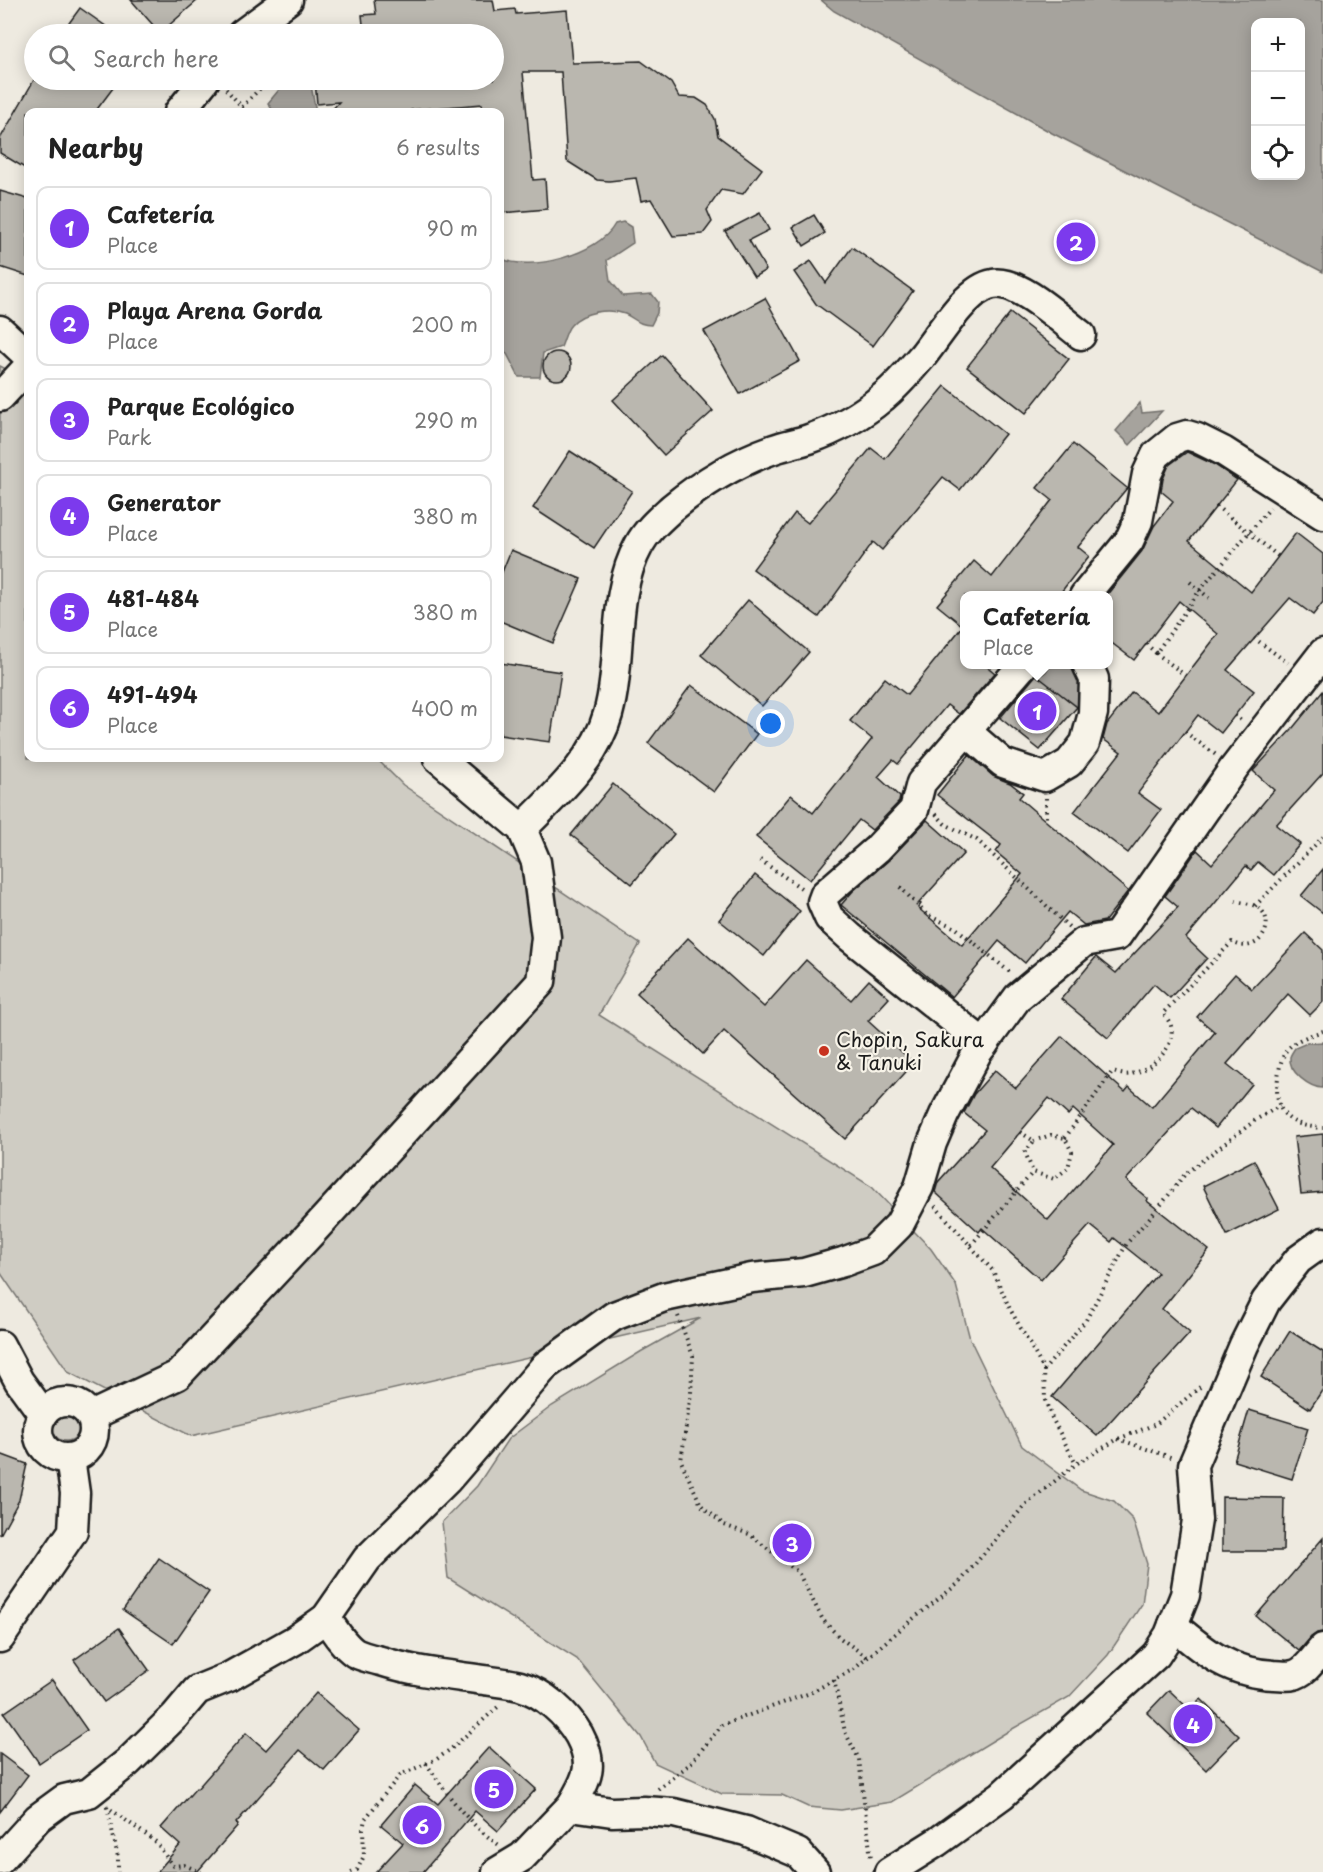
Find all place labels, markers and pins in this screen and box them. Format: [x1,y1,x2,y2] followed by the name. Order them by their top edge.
[1056,220,1096,264] pin: 2
[1018,688,1056,734] pin: 1
[836,1024,985,1077] place label: Chopin, Sakura & Tanuki
[817,1044,831,1058] marker: Chopin, Sakura & Tanuki
[772,1520,812,1566] pin: 3
[1174,1702,1212,1746] pin: 4
[474,1766,514,1812] pin: 5
[402,1802,442,1848] pin: 6

